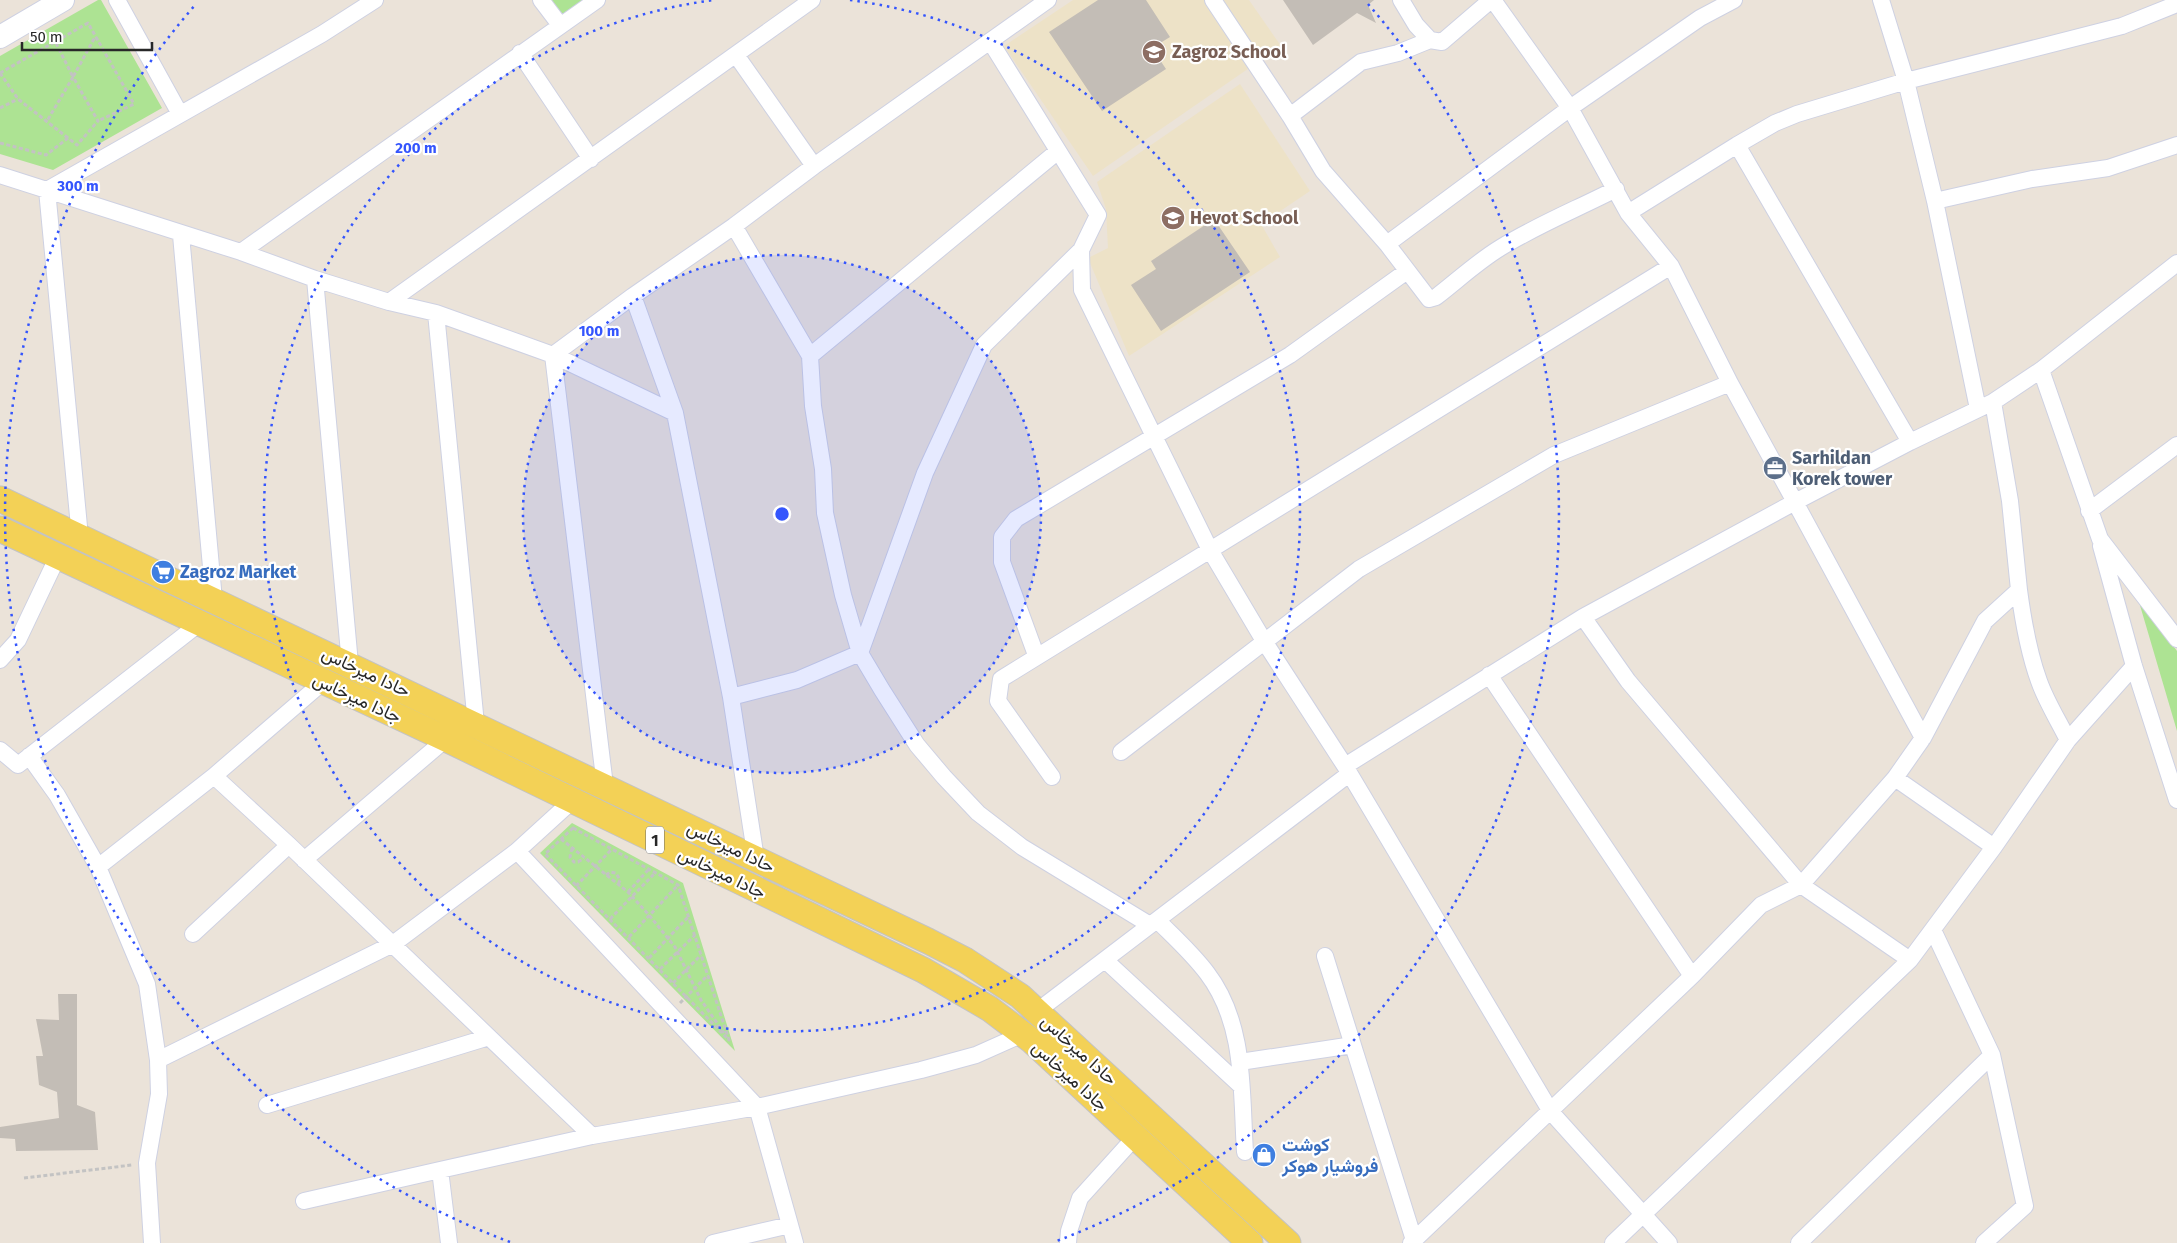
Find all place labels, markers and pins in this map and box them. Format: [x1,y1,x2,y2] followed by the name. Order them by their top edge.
[1141,39,1167,65] school or university icon: Zagroz School
[1172,41,1287,63] place label: Zagroz School
[1160,205,1186,231] school or university icon: Hevot School
[1190,207,1299,229] place label: Hevot School
[1792,447,1893,490] place label: Sarhildan Korek tower
[1762,455,1788,481] office icon: Sarhildan Korek tower
[773,505,791,523] centre of rings
[150,559,176,585] supermarket icon: Zagroz Market
[180,561,298,583] place label: Zagroz Market
[1281,1134,1378,1177] place label: كوشت فروشيار هوكر
[1251,1142,1277,1168] shop icon: كوشت فروشيار هوكر

